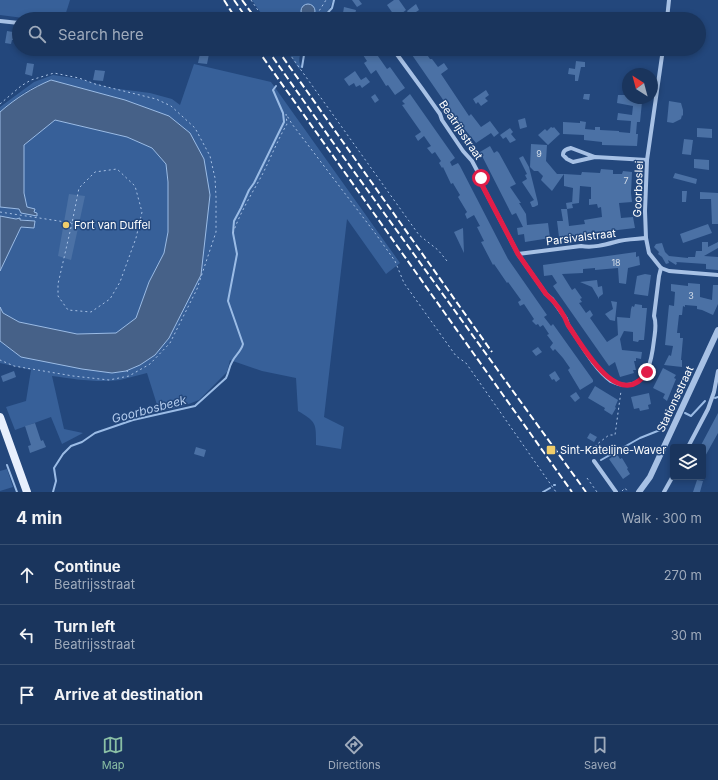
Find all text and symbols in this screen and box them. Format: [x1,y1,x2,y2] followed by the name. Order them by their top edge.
[12,12,706,56] search box
[26,23,48,45] icon: search
[58,25,144,44] text: Search here
[622,68,658,104] north arrow
[436,98,486,163] street label: Beatrijsstraat
[536,148,542,159] house number: 9
[630,160,646,218] street label: Goorboslei
[472,169,490,187] route start
[623,175,629,186] house number: 7
[74,218,150,232] place label: Fort van Duffel
[61,220,71,230] marker: Fort van Duffel
[545,226,617,248] street label: Parsivalstraat
[611,257,621,268] house number: 18
[688,290,694,301] house number: 3
[638,363,656,381] route end
[654,363,697,434] street label: Stationsstraat
[110,392,188,426] water label: Goorbosbeek
[560,443,666,457] place label: Sint-Katelijne-Waver
[545,444,557,456] marker: Sint-Katelijne-Waver
[670,444,706,480] map controls
[670,444,706,480] button: layers
[16,508,62,528] text: 4 min
[622,510,702,526] text: Walk · 300 m
[54,557,121,576] text: Continue
[16,564,38,586] icon: ahead
[664,567,702,583] text: 270 m
[54,576,135,592] text: Beatrijsstraat
[54,617,115,636] text: Turn left
[16,624,38,646] icon: left
[671,627,702,643] text: 30 m
[54,636,135,652] text: Beatrijsstraat
[16,684,38,706] icon: arrive
[54,685,203,704] text: Arrive at destination
[102,734,125,772] tab: Map
[328,734,381,772] tab: Directions
[584,734,616,772] tab: Saved

